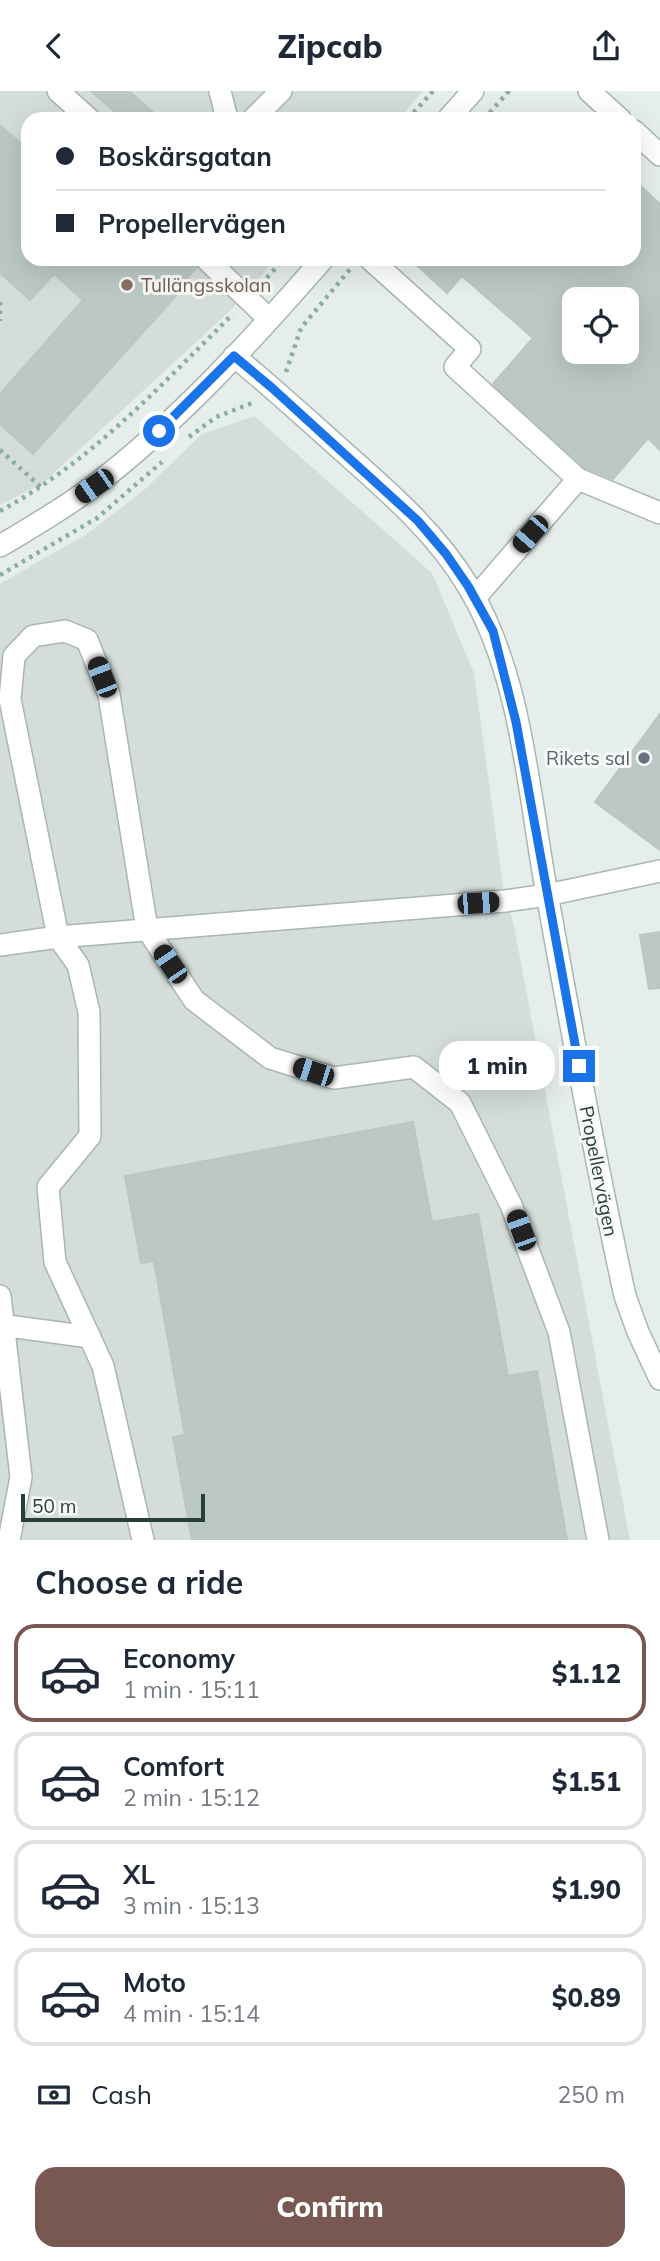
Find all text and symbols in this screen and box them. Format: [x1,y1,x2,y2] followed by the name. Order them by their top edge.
[277,26,383,66] text: Zipcab
[35,27,73,65] icon: back
[587,27,625,65] icon: share
[98,140,272,173] text: Boskärsgatan
[98,207,286,240] text: Propellervägen
[141,273,271,297] place label: Tullängsskolan
[119,277,135,293] marker: Tullängsskolan
[562,287,639,364] map controls
[562,287,639,364] button: locate
[143,415,175,447] route start
[71,465,118,507] car
[509,511,552,557] car
[85,654,120,700] car
[546,746,630,770] place label: Rikets sal
[636,750,652,766] marker: Rikets sal
[457,891,500,915] car
[150,941,191,987] car
[439,1041,554,1091] callout: 1 min
[563,1050,595,1082] route end
[466,1051,528,1080] text: 1 min
[290,1056,337,1088] car
[575,1104,623,1238] street label: Propellervägen
[504,1207,539,1253] car
[21,1491,205,1523] scale bar
[32,1494,76,1518] text: 50 m
[35,1562,243,1602] text: Choose a ride
[39,1642,102,1705] icon: car
[123,1642,235,1675] text: Economy
[552,1657,621,1690] text: $1.12
[123,1675,260,1704] text: 1 min · 15:11
[39,1750,102,1813] icon: car
[123,1750,224,1783] text: Comfort
[552,1765,621,1798] text: $1.51
[123,1783,260,1812] text: 2 min · 15:12
[39,1858,102,1921] icon: car
[123,1858,155,1891] text: XL
[552,1873,621,1906] text: $1.90
[123,1891,260,1920] text: 3 min · 15:13
[39,1966,102,2029] icon: car
[123,1966,186,1999] text: Moto
[552,1981,621,2014] text: $0.89
[123,1999,260,2028] text: 4 min · 15:14
[35,2076,73,2114] icon: cash
[91,2078,152,2111] text: Cash
[557,2080,625,2109] text: 250 m
[35,2167,625,2247] button: Confirm

